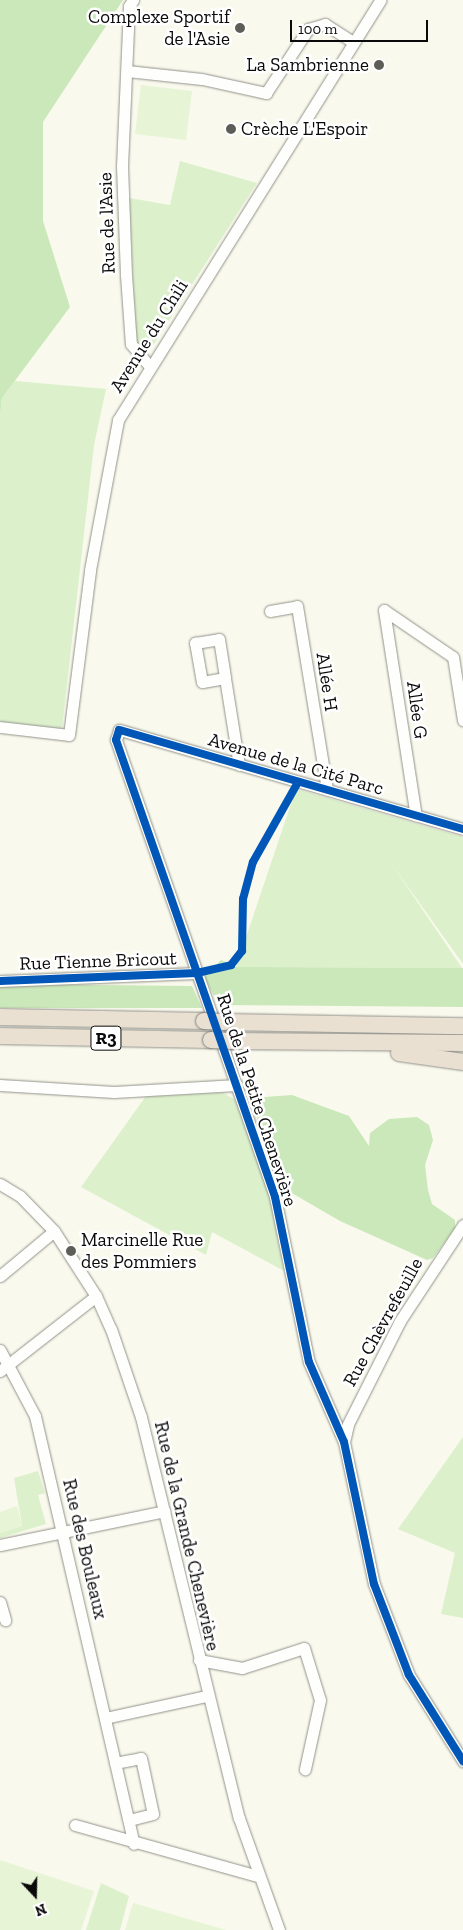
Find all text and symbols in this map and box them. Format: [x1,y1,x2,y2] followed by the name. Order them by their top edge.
[88,6,230,50] place label: Complexe Sportif de l'Asie
[293,10,430,42] scale bar
[298,20,337,38] text: 100 m
[234,22,246,34] marker: Complexe Sportif de l'Asie
[246,54,369,76] place label: La Sambrienne
[373,59,385,71] marker: La Sambrienne
[241,118,368,140] place label: Crèche L'Espoir
[225,123,237,135] marker: Crèche L'Espoir
[94,172,120,274] street label: Rue de l'Asie
[105,275,193,397] street label: Avenue du Chili
[311,651,343,713] street label: Allée H
[402,680,432,740] street label: Allée G
[206,728,386,800] street label: Avenue de la Cité Parc
[19,947,177,975] street label: Rue Tienne Bricout
[212,991,302,1209] street label: Rue de la Petite Chenevière
[90,1022,122,1054] road number: R3
[81,1229,203,1273] place label: Marcinelle Rue des Pommiers
[65,1245,77,1257] marker: Marcinelle Rue des Pommiers
[338,1254,428,1390] street label: Rue Chèvrefeuille
[149,1419,225,1653] street label: Rue de la Grande Chenevière
[58,1477,112,1621] street label: Rue des Bouleaux
[10,1870,60,1920] north arrow
[33,1900,49,1919] text: N

